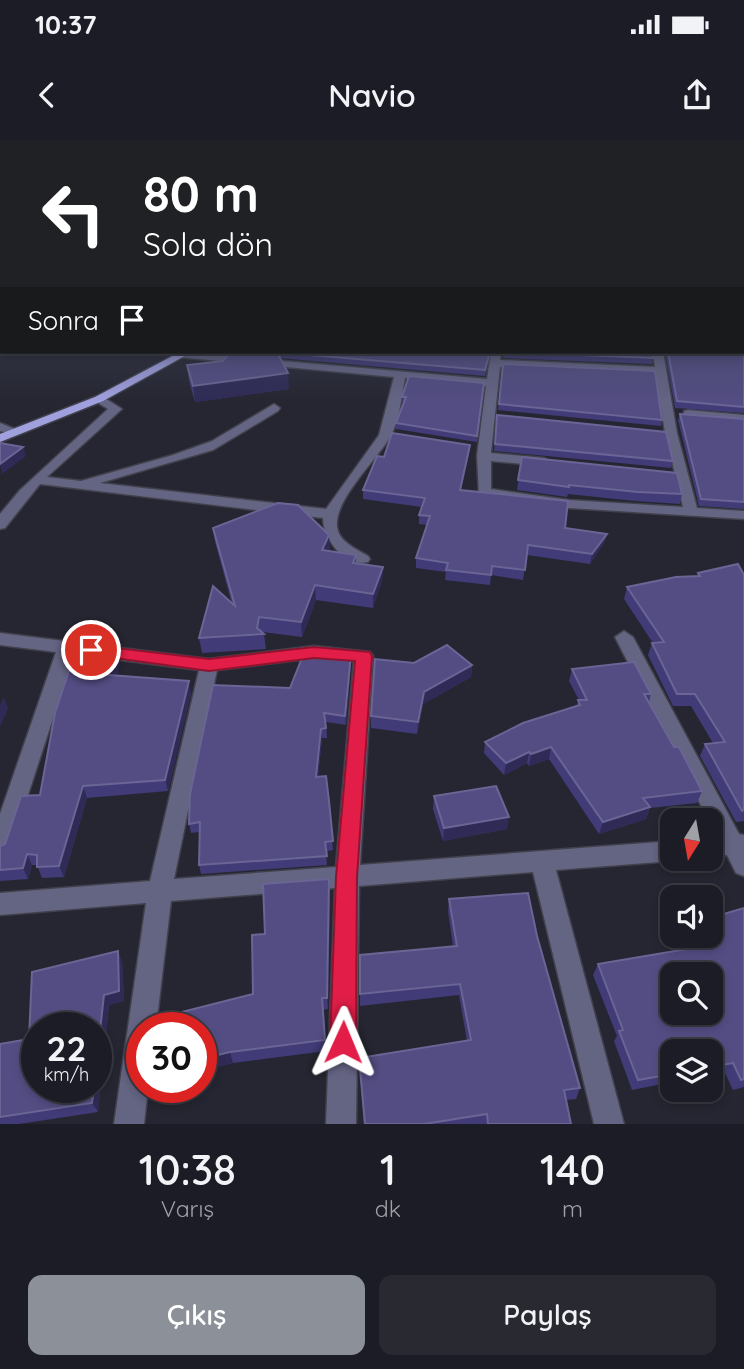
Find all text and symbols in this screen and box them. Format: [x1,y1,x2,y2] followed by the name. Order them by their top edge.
[35,8,96,41] text: 10:37
[328,75,416,115] text: Navio
[28,76,66,114] icon: back
[678,76,716,114] icon: share
[143,163,259,224] text: 80 m
[28,168,119,259] icon: left
[143,224,273,264] text: Sola dön
[113,301,151,339] icon: arrive
[28,304,99,337] text: Sonra
[61,620,121,680] pin
[72,631,110,669] icon: arrive
[660,808,723,872] north arrow
[660,808,723,1102] map controls
[660,885,723,948] button: sound
[660,962,723,1025] button: search
[306,1005,380,1079] position arrow
[126,1012,217,1103] speed limit sign: 30
[47,1026,86,1070] text: 22
[660,1039,723,1102] button: layers
[44,1063,89,1086] text: km/h
[139,1143,236,1196] text: 10:38
[380,1143,396,1196] text: 1
[540,1143,605,1196] text: 140
[161,1194,214,1223] text: Varış
[375,1194,401,1223] text: dk
[562,1194,583,1223] text: m
[28,1275,365,1355] button: Çıkış
[379,1275,716,1355] button: Paylaş

